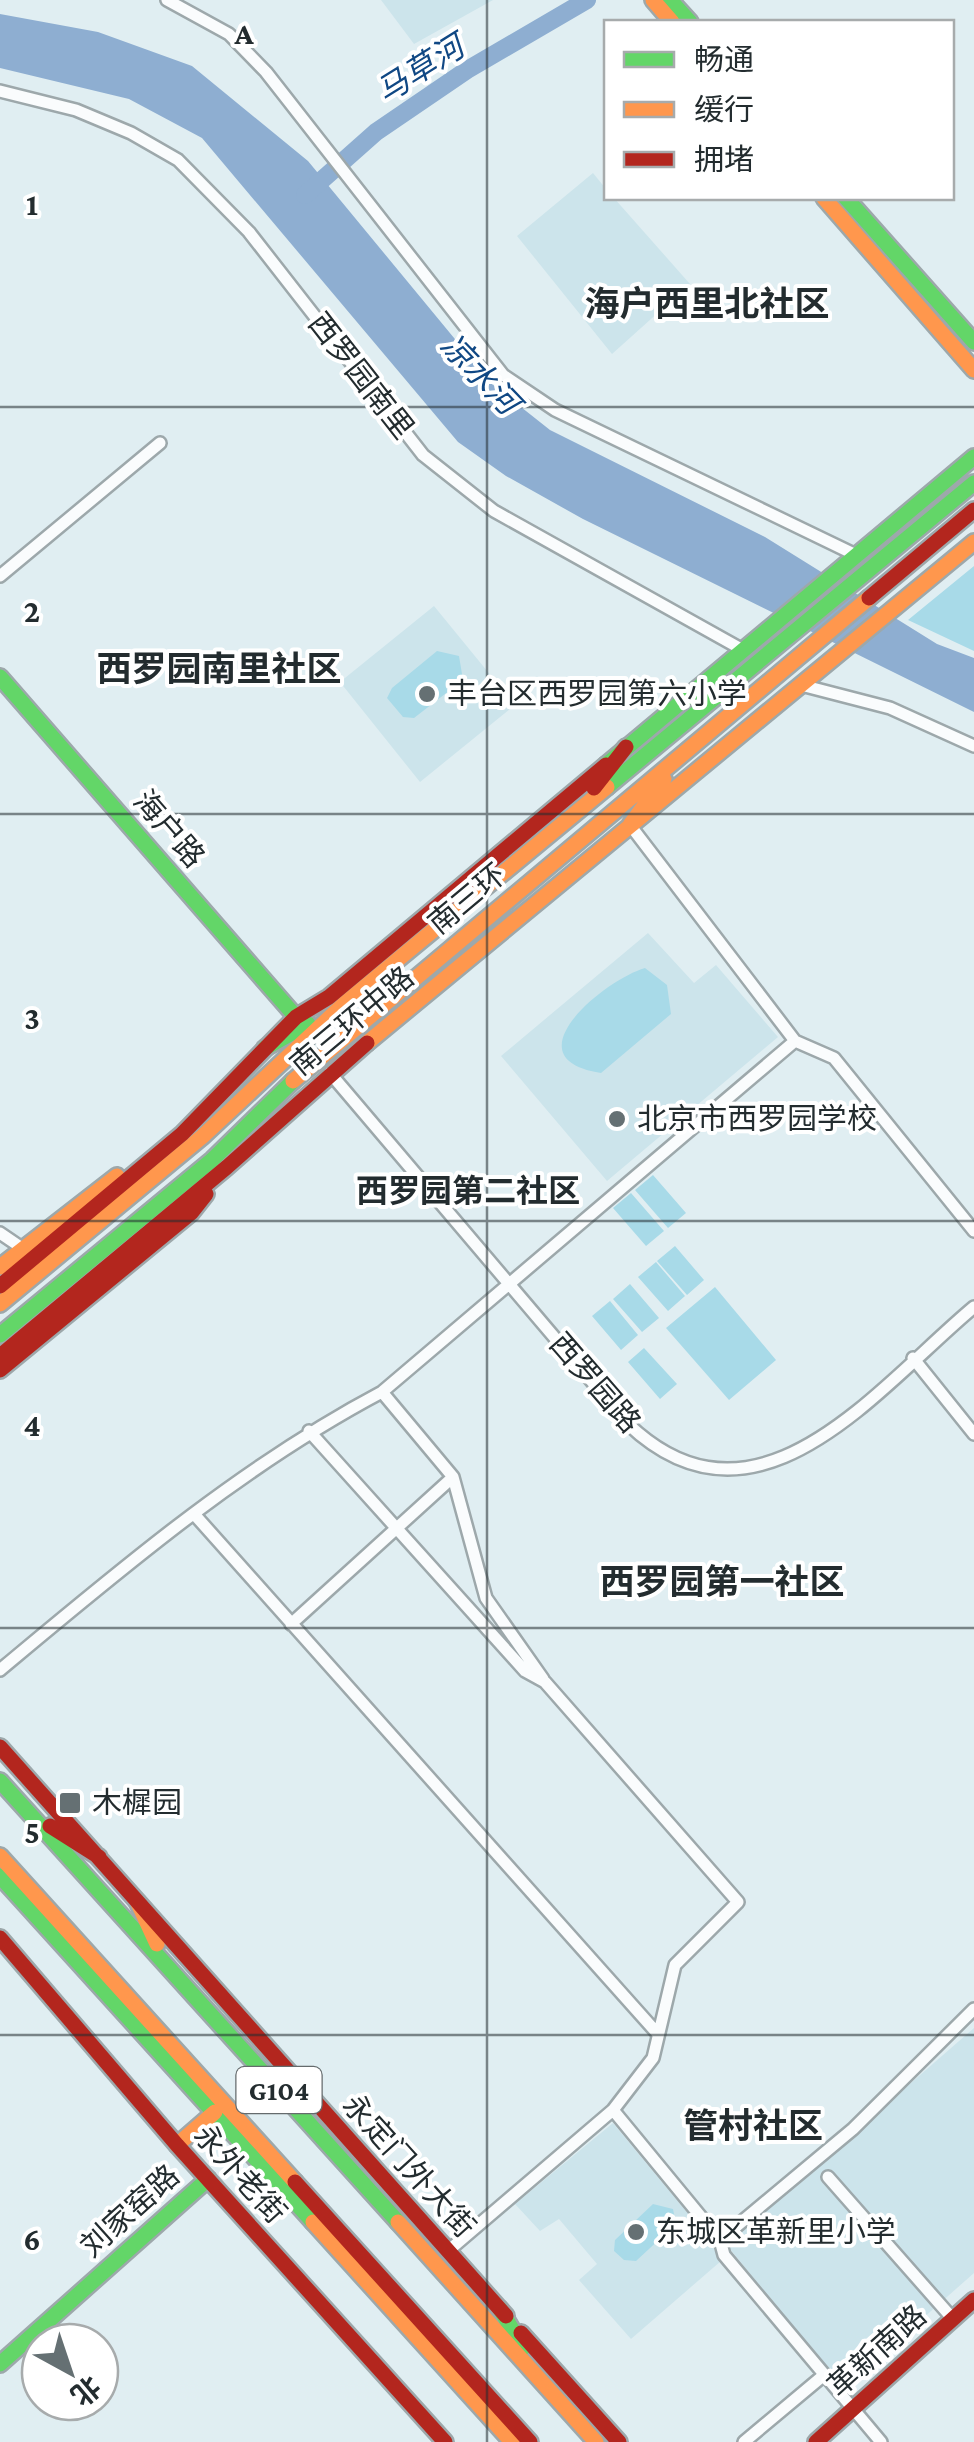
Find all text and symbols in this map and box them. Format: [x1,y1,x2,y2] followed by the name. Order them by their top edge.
[233,15,254,51] text: A
[604,20,954,200] legend
[370,25,475,110] water label: 马草河
[694,43,754,76] text: 畅通
[694,93,754,126] text: 缓行
[694,143,754,176] text: 拥堵
[26,186,38,222] text: 1
[584,285,830,324] district label: 海户西里北社区
[302,306,421,445] street label: 西罗园南里
[434,327,530,425] water label: 凉水河
[24,593,40,629] text: 2
[96,650,342,689] district label: 西罗园南里社区
[447,677,747,710] place label: 丰台区西罗园第六小学
[416,683,438,705] marker: 丰台区西罗园第六小学
[127,784,211,873] street label: 海户路
[422,857,512,940] street label: 南三环
[284,960,420,1081] street label: 南三环中路
[24,1000,40,1036] text: 3
[637,1102,877,1135] place label: 北京市西罗园学校
[606,1108,628,1130] marker: 北京市西罗园学校
[356,1173,580,1209] district label: 西罗园第二社区
[544,1327,647,1439] street label: 西罗园路
[23,1407,41,1443] text: 4
[599,1563,845,1602] district label: 西罗园第一社区
[92,1786,182,1819] place label: 木樨园
[57,1790,83,1816] marker: 木樨园
[24,1814,40,1850] text: 5
[236,2067,322,2113] road number: G104
[337,2088,482,2244] street label: 永定门外大街
[683,2107,823,2146] district label: 管村社区
[188,2118,293,2229] street label: 永外老街
[74,2158,185,2263] street label: 刘家窑路
[656,2215,896,2248] place label: 东城区革新里小学
[23,2221,41,2257] text: 6
[625,2221,647,2243] marker: 东城区革新里小学
[821,2298,932,2403] street label: 革新南路
[20,2322,120,2422] north arrow
[65,2370,106,2412] text: 北

